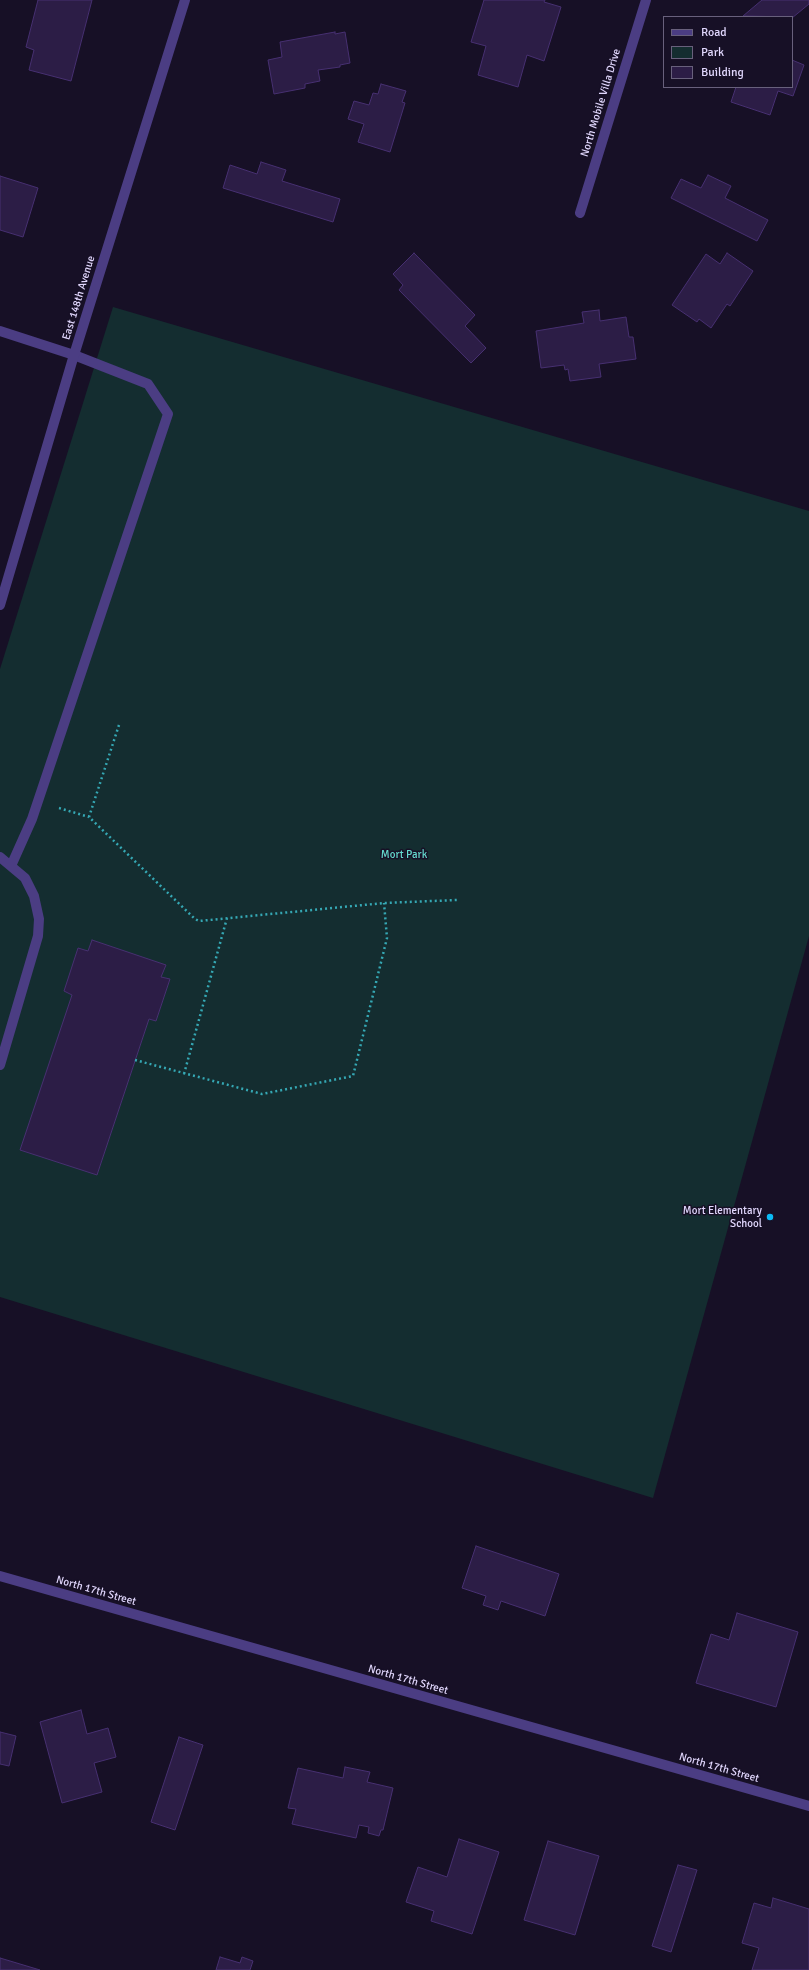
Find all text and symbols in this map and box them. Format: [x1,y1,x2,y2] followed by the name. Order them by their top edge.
[663,16,793,88] legend
[701,25,727,40] text: Road
[701,45,724,60] text: Park
[578,47,624,159] street label: North Mobile Villa Drive
[701,65,744,80] text: Building
[60,254,98,342] street label: East 148th Avenue
[381,848,427,862] park label: Mort Park
[683,1204,762,1230] place label: Mort Elementary School
[765,1212,775,1222] marker: Mort Elementary School
[55,1573,137,1609] street label: North 17th Street
[367,1662,449,1698] street label: North 17th Street
[678,1750,760,1786] street label: North 17th Street

